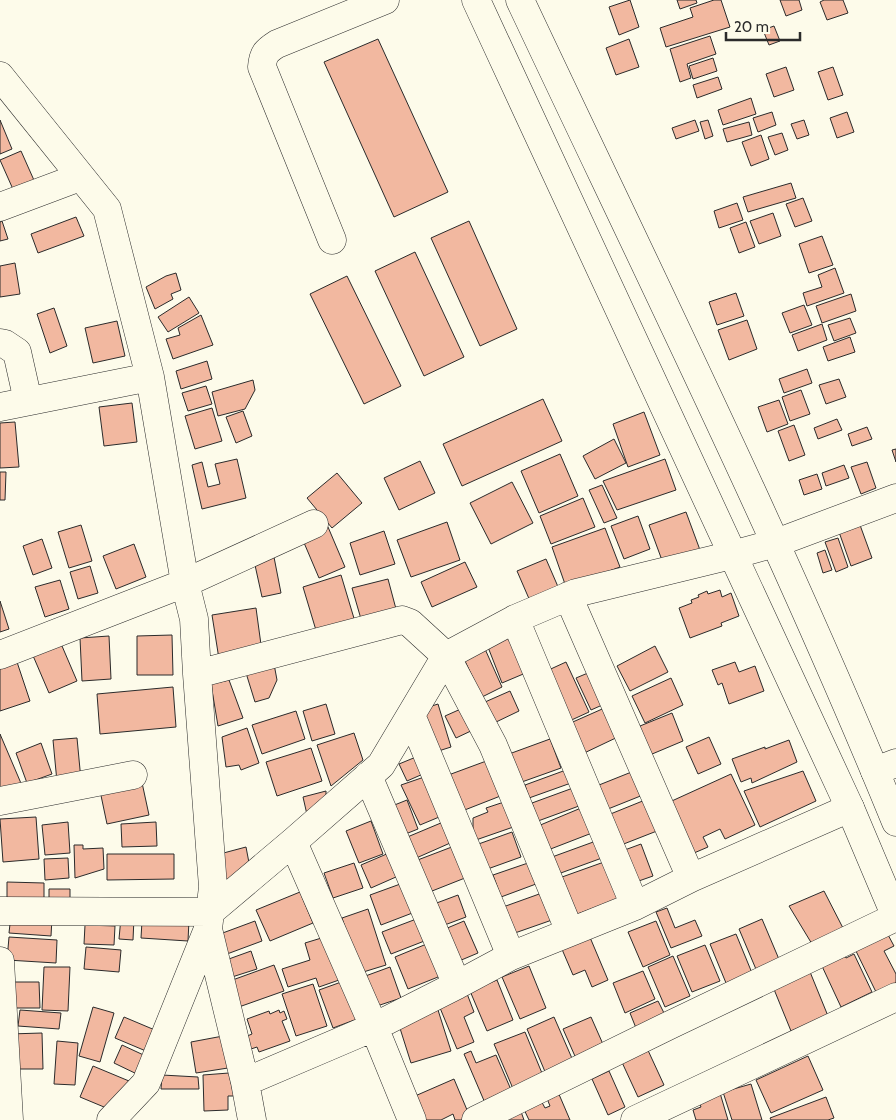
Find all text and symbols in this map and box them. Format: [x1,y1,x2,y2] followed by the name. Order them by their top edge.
[726,10,800,42] scale bar
[734,18,769,36] text: 20 m

